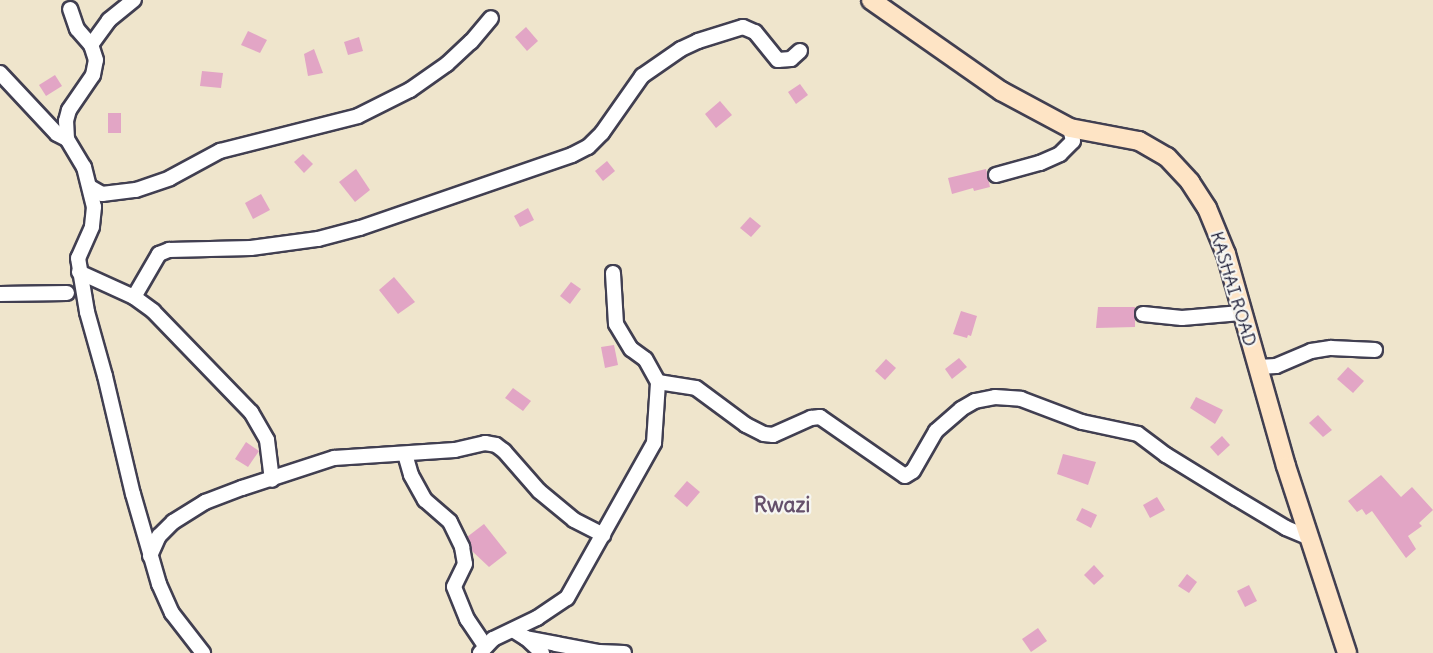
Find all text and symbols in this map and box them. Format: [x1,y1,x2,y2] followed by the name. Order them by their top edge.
[1205,229,1261,349] street label: KASHAI ROAD
[754,492,810,518] district label: Rwazi

